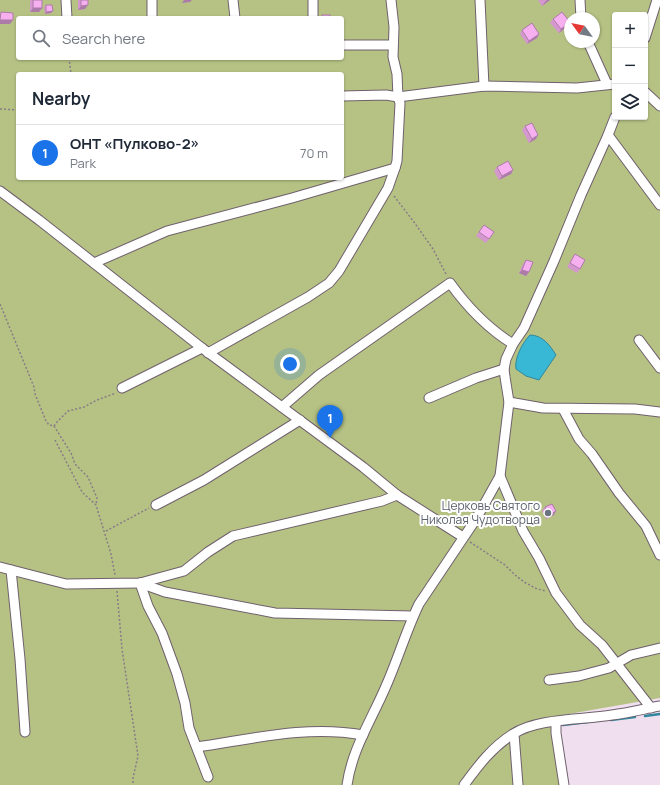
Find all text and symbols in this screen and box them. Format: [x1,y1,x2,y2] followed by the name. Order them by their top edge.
[564,12,600,48] north arrow
[612,12,648,120] map controls
[612,12,648,48] button: +
[16,16,344,60] search box
[30,27,52,49] icon: search
[62,28,145,49] text: Search here
[612,48,648,84] button: −
[612,84,648,120] button: layers
[32,87,90,110] text: Nearby
[70,133,199,154] text: ОНТ «Пулково-2»
[42,144,48,162] text: 1
[300,144,328,162] text: 70 m
[70,154,96,172] text: Park
[280,354,300,374] your location
[317,405,343,438] pin: 1
[421,497,540,528] place label: Церковь Святого Николая Чудотворца
[543,508,553,518] marker: Церковь Святого Николая Чудотворца

